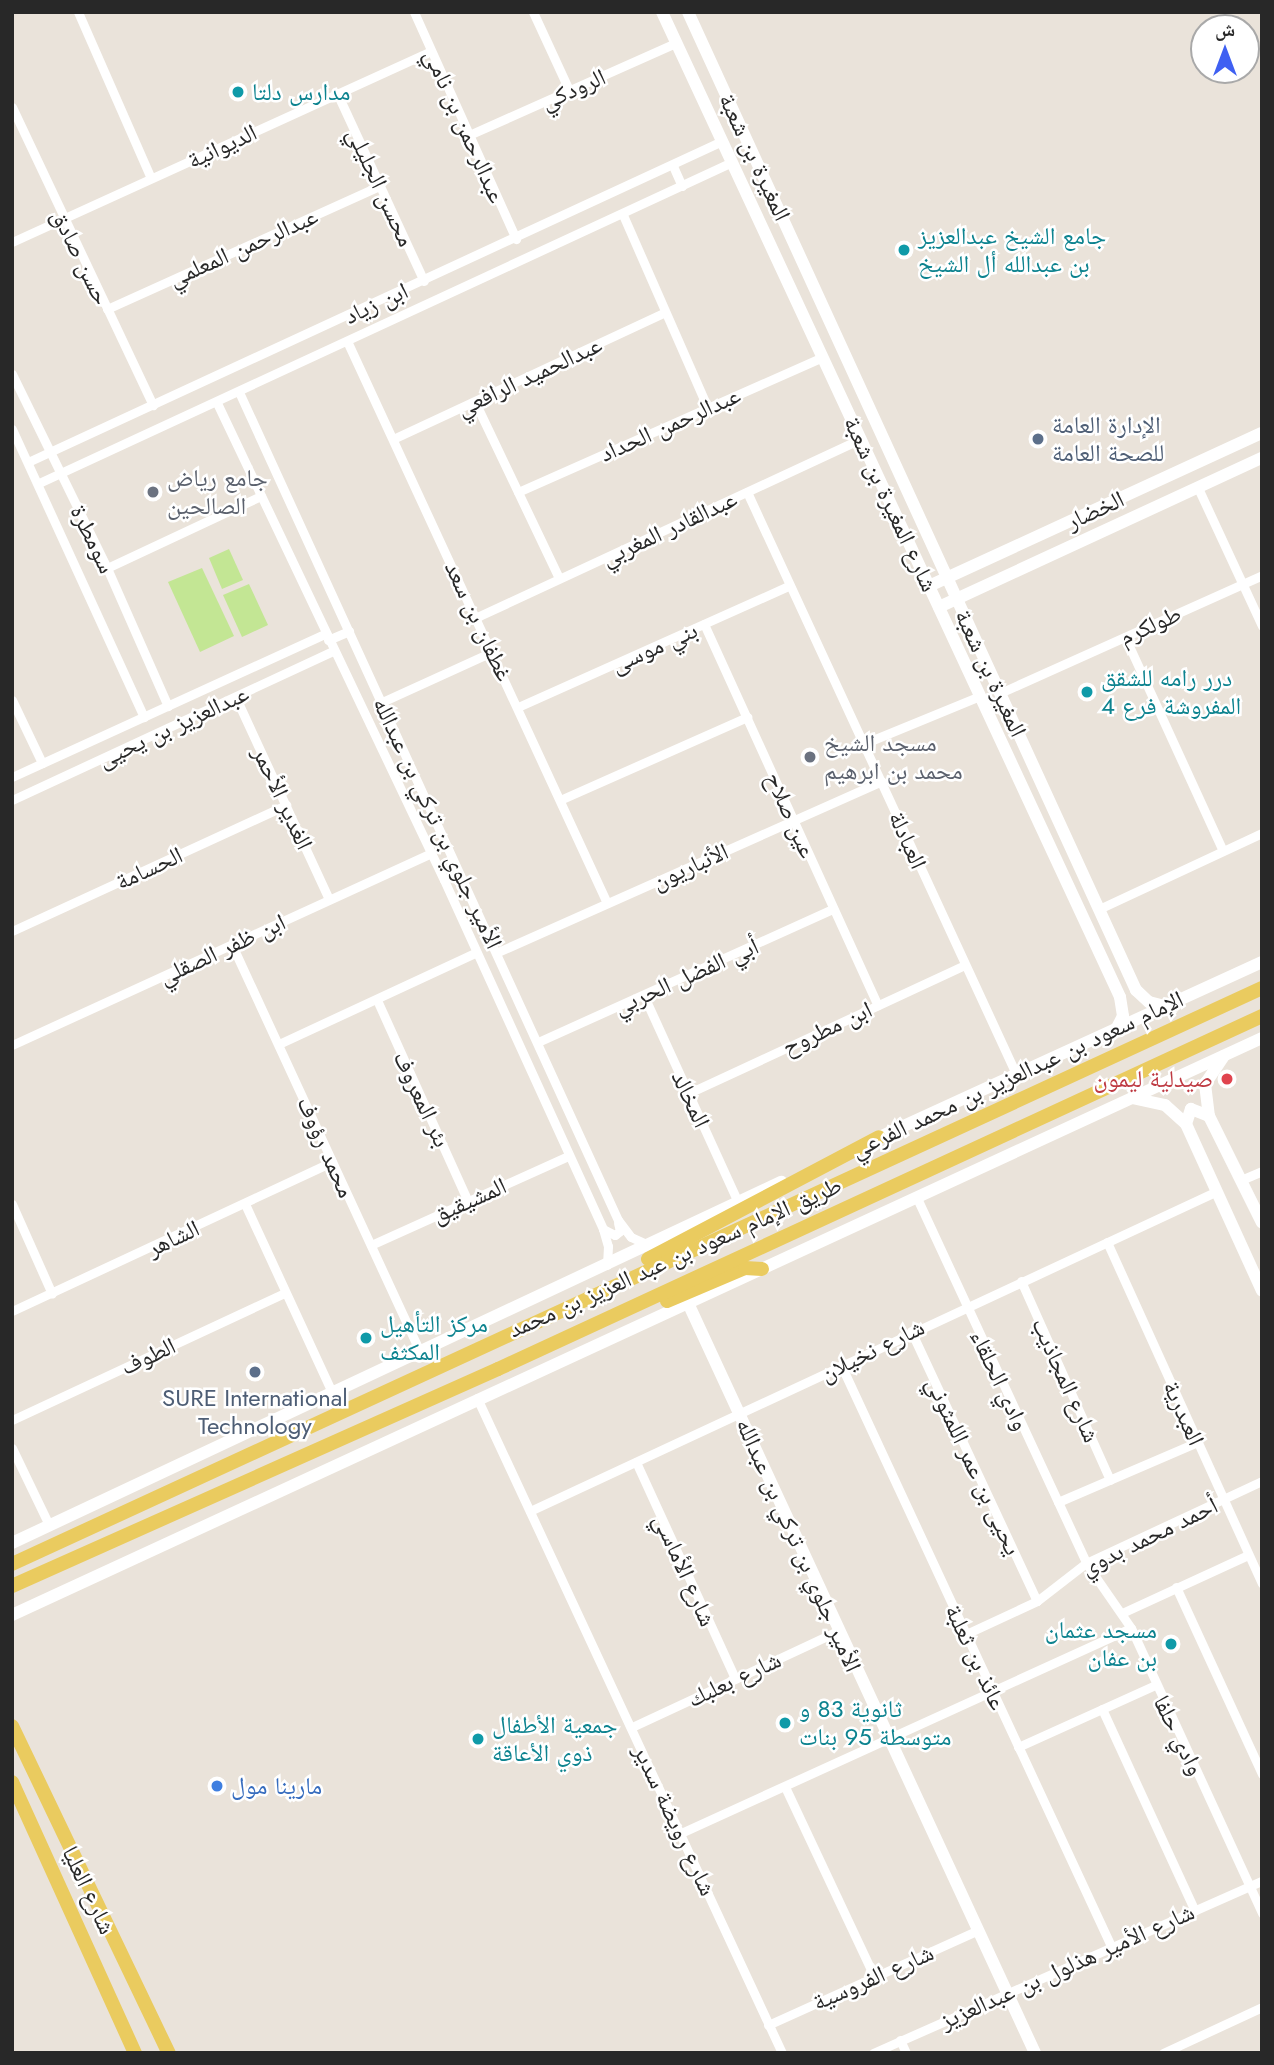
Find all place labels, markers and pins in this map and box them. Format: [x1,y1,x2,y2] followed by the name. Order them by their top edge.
[252,78,351,106] place label: مدارس دلتا
[230,84,246,100] marker: مدارس دلتا
[918,222,1106,278] place label: جامع الشيخ عبدالعزيز بن عبدالله أل الشيخ
[896,242,912,258] marker: جامع الشيخ عبدالعزيز بن عبدالله أل الشيخ
[1052,411,1164,467] place label: الإدارة العامة للصحة العامة
[1030,431,1046,447] marker: الإدارة العامة للصحة العامة
[167,464,268,520] place label: جامع رياض الصالحين
[145,484,161,500] marker: جامع رياض الصالحين
[1101,664,1241,720] place label: درر رامه للشقق المفروشة فرع 4
[1079,684,1095,700] marker: درر رامه للشقق المفروشة فرع 4
[824,729,963,785] place label: مسجد الشيخ محمد بن ابرهيم
[802,749,818,765] marker: مسجد الشيخ محمد بن ابرهيم
[1093,1065,1213,1093] place label: صيدلية ليمون
[1219,1071,1235,1087] marker: صيدلية ليمون
[380,1310,488,1366] place label: مركز التأهيل المكثف
[358,1330,374,1346] marker: مركز التأهيل المكثف
[247,1364,263,1380] marker: SURE International Technology
[162,1384,348,1440] place label: SURE International Technology
[1045,1616,1157,1672] place label: مسجد عثمان بن عفان
[1163,1636,1179,1652] marker: مسجد عثمان بن عفان
[799,1695,952,1751] place label: ثانوية 83 و متوسطة 95 بنات
[492,1711,617,1767] place label: جمعية الأطفال ذوي الأعاقة
[777,1715,793,1731] marker: ثانوية 83 و متوسطة 95 بنات
[470,1731,486,1747] marker: جمعية الأطفال ذوي الأعاقة
[231,1772,322,1800] place label: مارينا مول
[209,1778,225,1794] marker: مارينا مول

